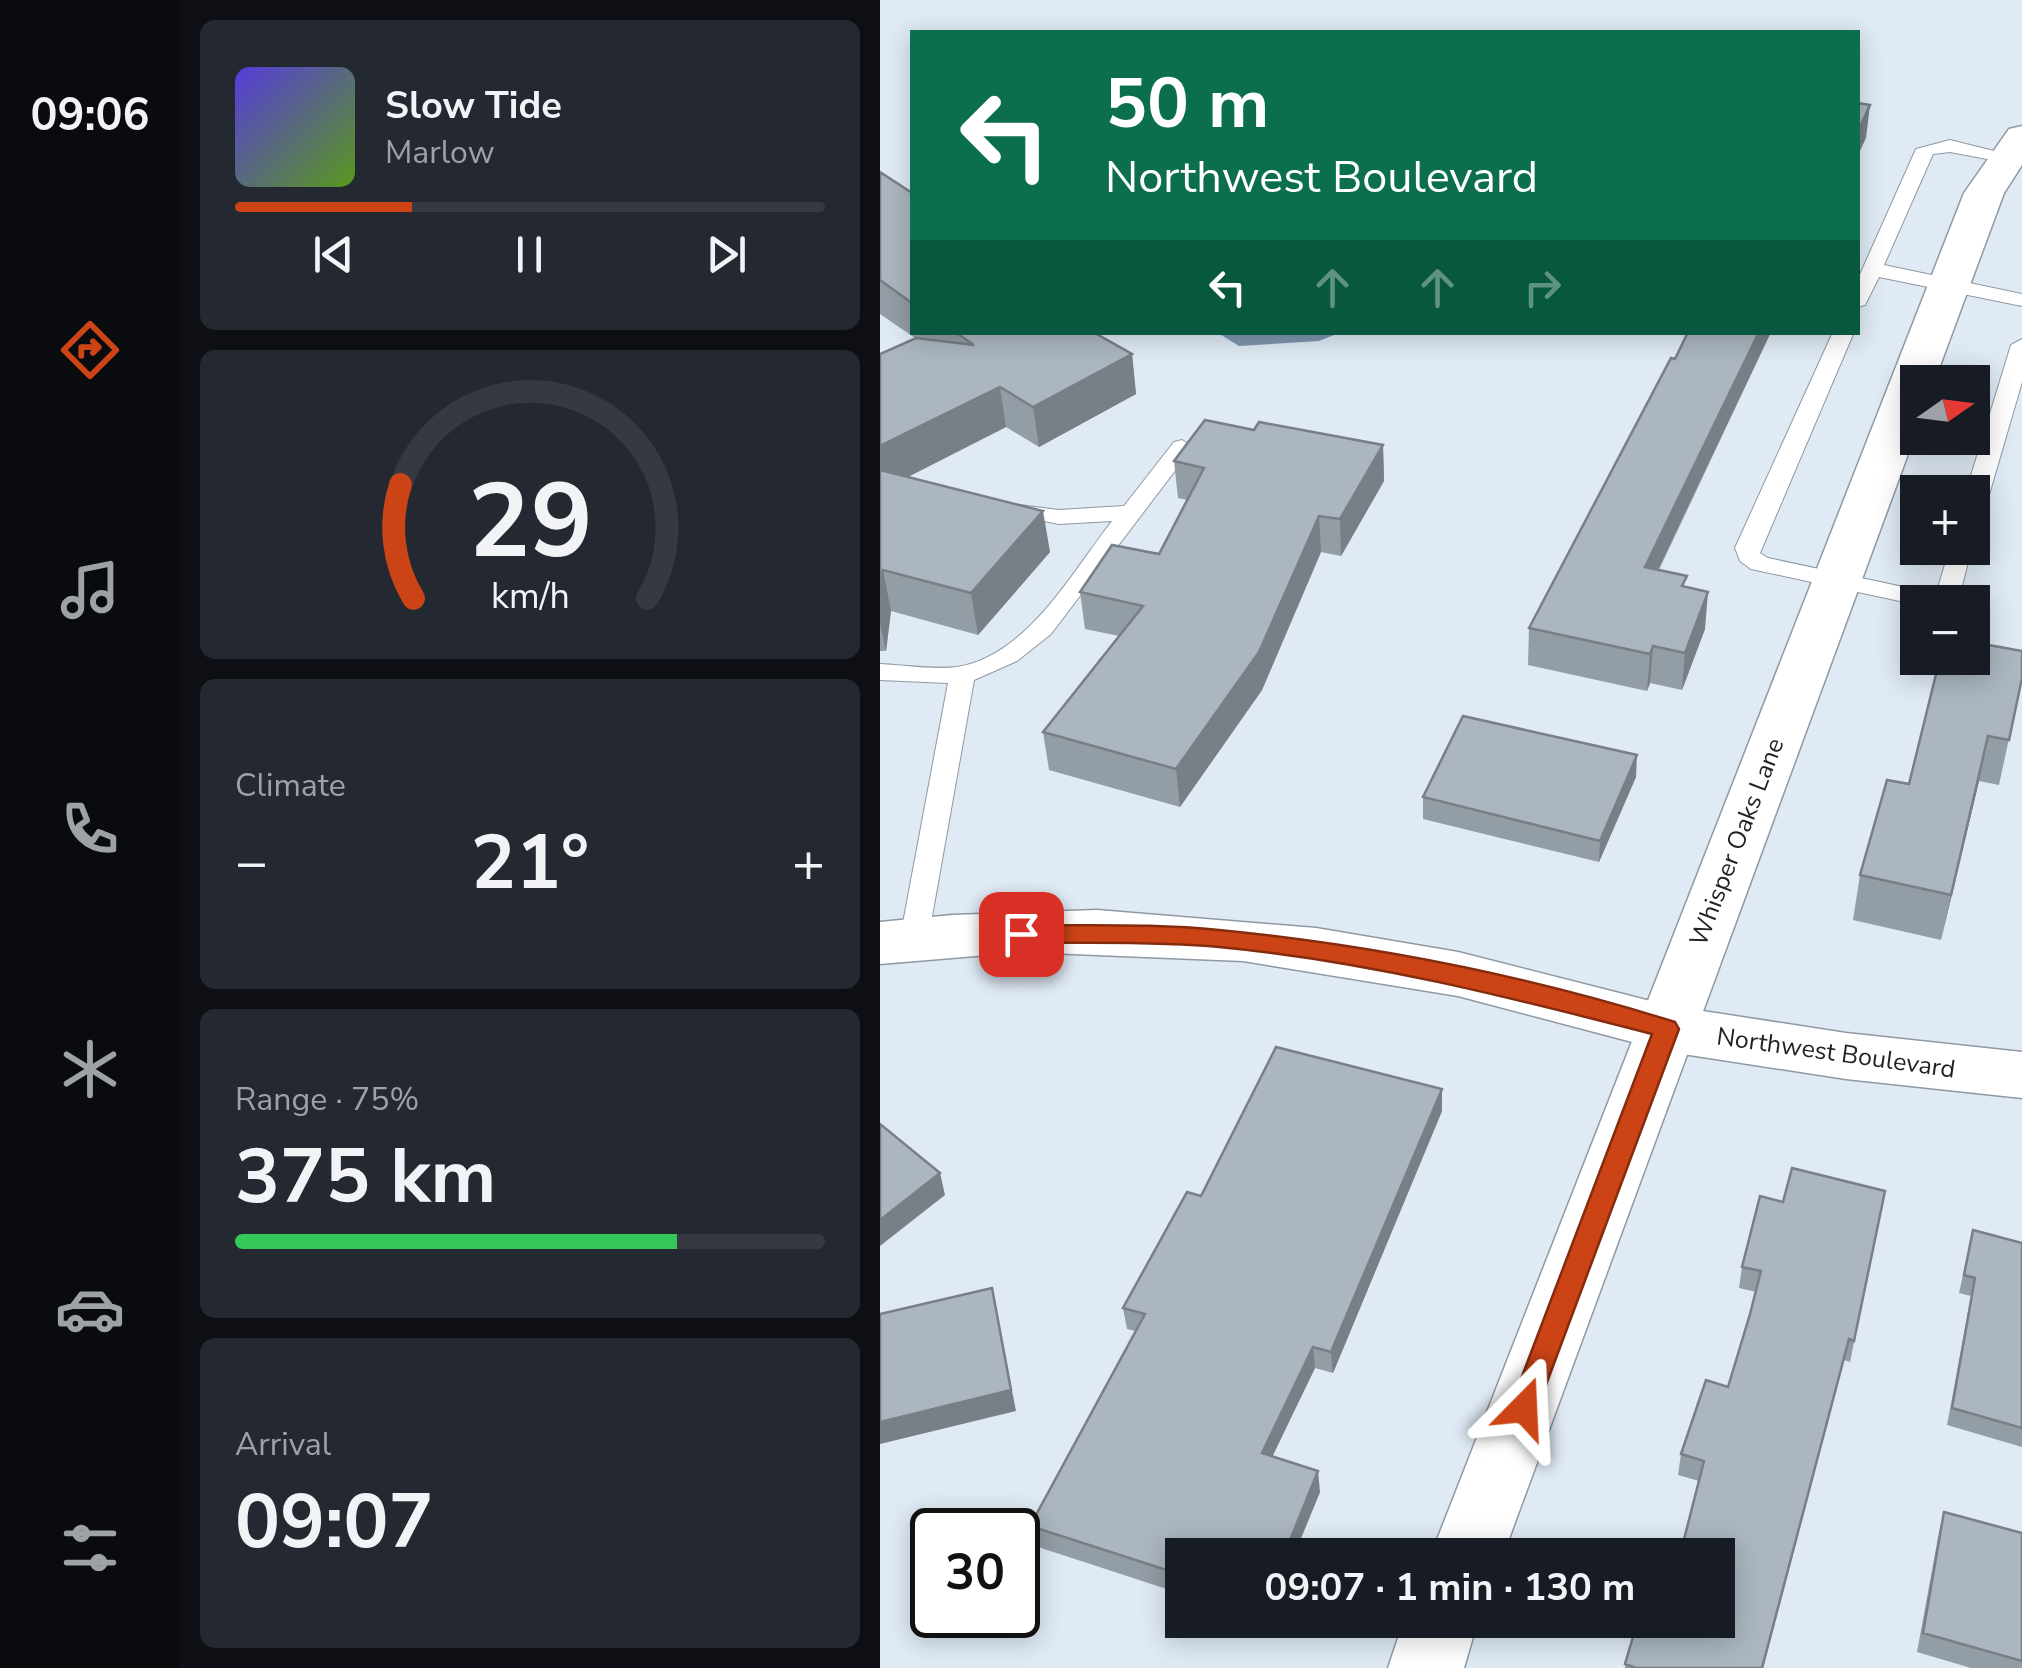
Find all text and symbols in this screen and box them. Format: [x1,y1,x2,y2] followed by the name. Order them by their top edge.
[1105,56,1269,152] text: 50 m
[940,70,1070,200] icon: left
[385,80,562,131] text: Slow Tide
[30,85,150,146] text: 09:06
[385,131,495,174] text: Marlow
[1105,147,1538,208] text: Northwest Boulevard
[306,227,361,282] icon: previous
[502,227,557,282] icon: pause
[699,227,754,282] icon: next
[1200,260,1255,315] icon: left
[1305,260,1360,315] icon: ahead
[1410,260,1465,315] icon: ahead
[1515,260,1570,315] icon: right
[55,315,125,385] icon: directions
[1900,365,1990,455] north arrow
[1900,365,1990,675] map controls
[468,451,592,593] text: 29
[1900,475,1990,565] button: +
[55,555,125,625] icon: music
[491,572,569,621] text: km/h
[1900,585,1990,675] button: −
[1682,733,1792,951] street label: Whisper Oaks Lane
[235,764,346,807] text: Climate
[55,794,125,864] icon: phone
[471,812,589,914] text: 21°
[235,825,268,900] text: −
[792,825,825,900] text: +
[979,892,1064,977] pin
[994,907,1049,962] icon: arrive
[1715,1019,1957,1087] street label: Northwest Boulevard
[55,1034,125,1104] icon: climate
[235,1078,419,1121] text: Range · 75%
[235,1126,496,1228] text: 375 km
[55,1274,125,1344] icon: car
[1472,1356,1576,1460] position arrow
[235,1423,331,1466] text: Arrival
[235,1471,434,1573] text: 09:07
[910,1508,1040,1638] speed limit sign: 30
[55,1513,125,1583] icon: filters
[1265,1562,1635,1613] text: 09:07 · 1 min · 130 m

